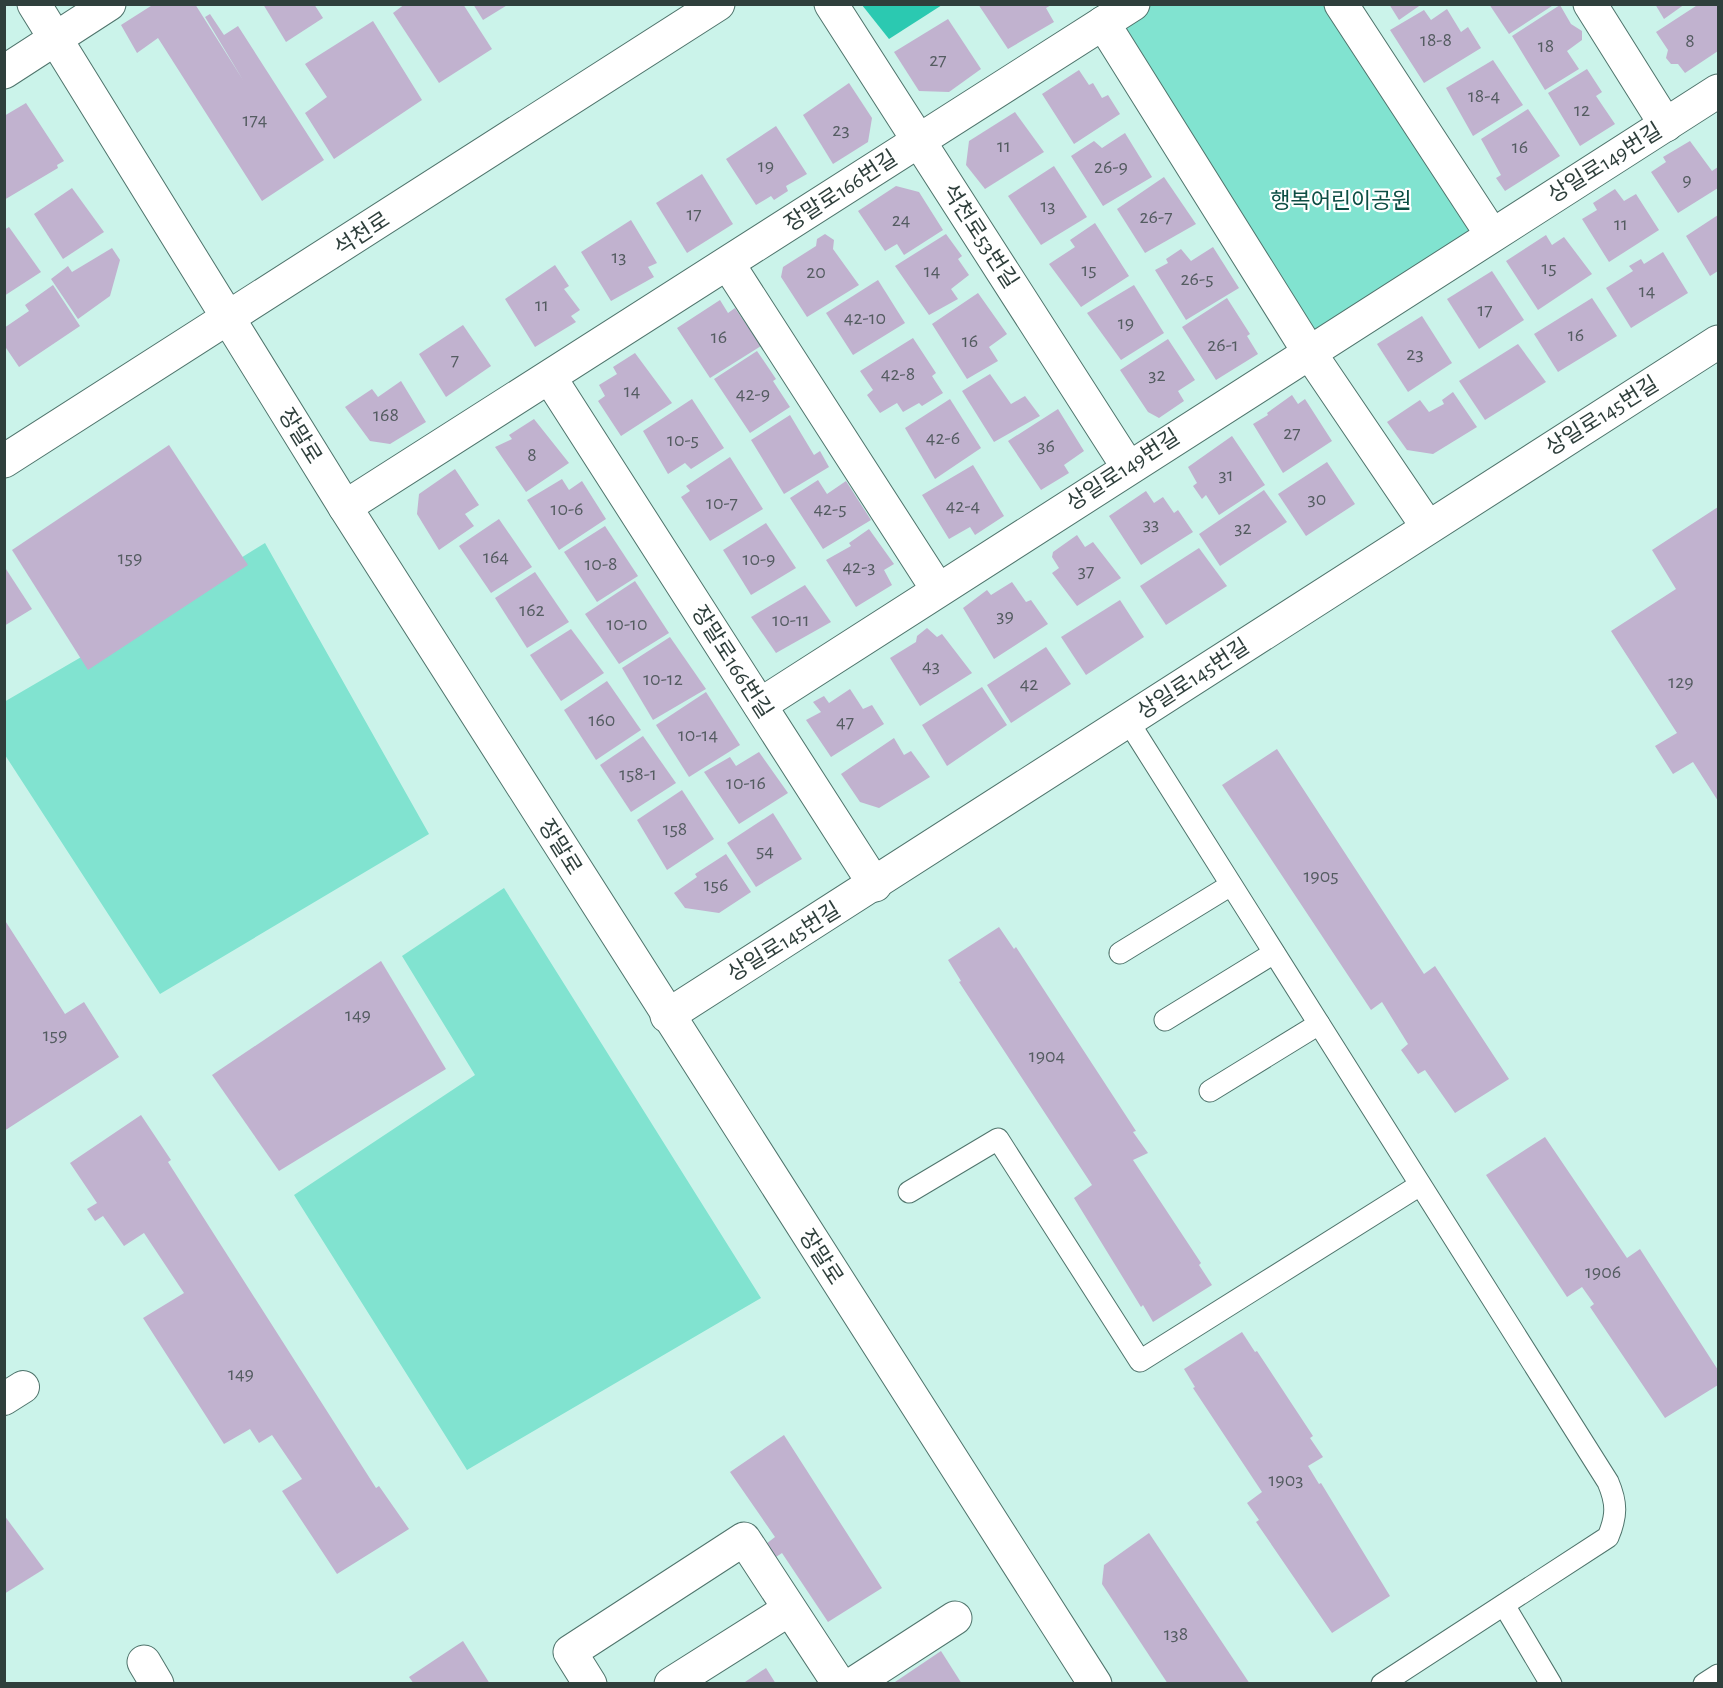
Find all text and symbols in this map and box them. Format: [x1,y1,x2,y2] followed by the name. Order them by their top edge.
[1420,30,1452,50] house number: 18-8
[1685,31,1695,51] house number: 8
[1538,36,1554,56] house number: 18
[929,50,947,70] house number: 27
[1468,86,1500,106] house number: 18-4
[1574,100,1590,120] house number: 12
[243,110,267,130] house number: 174
[1544,118,1666,207] street label: 상일로149번길
[832,120,850,140] house number: 23
[997,136,1011,156] house number: 11
[1512,137,1528,157] house number: 16
[780,146,901,235] street label: 장말로166번길
[758,156,774,176] house number: 19
[1094,157,1128,177] house number: 26-9
[1682,170,1692,190] house number: 9
[938,179,1023,292] street label: 석천로53번길
[1270,189,1412,212] park label: 행복어린이공원
[1040,196,1056,216] house number: 13
[686,204,702,224] house number: 17
[330,207,393,260] street label: 석천로
[1140,207,1172,227] house number: 26-7
[892,210,910,230] house number: 24
[1614,214,1628,234] house number: 11
[611,247,627,267] house number: 13
[1541,258,1557,278] house number: 15
[1081,260,1097,280] house number: 15
[924,261,940,281] house number: 14
[806,262,826,282] house number: 20
[1181,269,1214,289] house number: 26-5
[1639,281,1655,301] house number: 14
[535,295,549,315] house number: 11
[1477,300,1493,320] house number: 17
[844,308,886,328] house number: 42-10
[1118,313,1134,333] house number: 19
[1568,325,1584,345] house number: 16
[711,327,727,347] house number: 16
[962,331,978,351] house number: 16
[1207,335,1239,355] house number: 26-1
[1406,344,1424,364] house number: 23
[451,350,459,370] house number: 7
[881,364,915,384] house number: 42-8
[1148,365,1166,385] house number: 32
[1541,372,1662,459] street label: 상일로145번길
[624,381,640,401] house number: 14
[736,384,770,404] house number: 42-9
[275,404,326,468] street label: 장말로
[373,405,399,425] house number: 168
[1283,423,1301,443] house number: 27
[1062,425,1183,515] street label: 상일로149번길
[926,428,960,448] house number: 42-6
[667,430,699,450] house number: 10-5
[1037,436,1055,456] house number: 36
[527,445,537,465] house number: 8
[1218,465,1234,485] house number: 31
[1308,489,1326,509] house number: 30
[706,493,738,513] house number: 10-7
[946,496,980,516] house number: 42-4
[551,499,583,519] house number: 10-6
[813,499,847,519] house number: 42-5
[1143,514,1159,534] house number: 33
[1234,518,1252,538] house number: 32
[483,547,509,567] house number: 164
[118,548,142,568] house number: 159
[743,549,775,569] house number: 10-9
[584,554,618,574] house number: 10-8
[842,557,876,577] house number: 42-3
[1078,561,1094,581] house number: 37
[519,600,545,620] house number: 162
[688,601,777,722] street label: 장말로166번길
[996,606,1014,626] house number: 39
[772,610,810,630] house number: 10-11
[606,614,648,634] house number: 10-10
[1133,634,1253,723] street label: 상일로145번길
[922,656,940,676] house number: 43
[643,669,683,689] house number: 10-12
[1668,672,1694,692] house number: 129
[1020,674,1038,694] house number: 42
[589,710,615,730] house number: 160
[836,712,854,732] house number: 47
[678,725,718,745] house number: 10-14
[619,764,657,784] house number: 158-1
[726,773,766,793] house number: 10-16
[535,815,586,879] street label: 장말로
[663,819,687,839] house number: 158
[756,841,774,861] house number: 54
[1303,866,1339,886] house number: 1905
[704,875,728,895] house number: 156
[723,898,844,985] street label: 상일로145번길
[345,1005,371,1025] house number: 149
[43,1025,67,1045] house number: 159
[1029,1046,1065,1066] house number: 1904
[795,1225,848,1288] street label: 장말로
[1585,1262,1621,1282] house number: 1906
[228,1364,254,1384] house number: 149
[1268,1470,1304,1490] house number: 1903
[1164,1624,1188,1644] house number: 138

